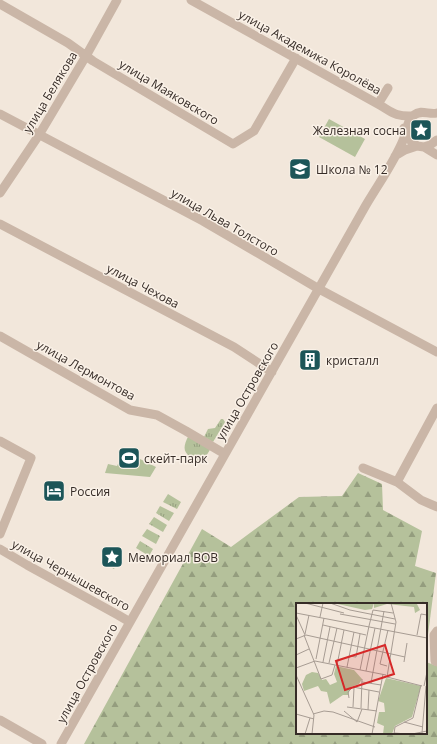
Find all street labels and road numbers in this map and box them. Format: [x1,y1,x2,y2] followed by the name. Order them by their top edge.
[236,6,384,98] street label: улица Академика Королёва
[19,48,81,136] street label: улица Белякова
[116,55,222,129] street label: улица Маяковского
[168,184,282,260] street label: улица Льва Толстого
[104,260,182,312] street label: улица Чехова
[34,336,138,404] street label: улица Лермонтова
[212,338,282,444] street label: улица Островского
[9,535,133,615] street label: улица Чернышевского
[53,620,121,726] street label: улица Островского

